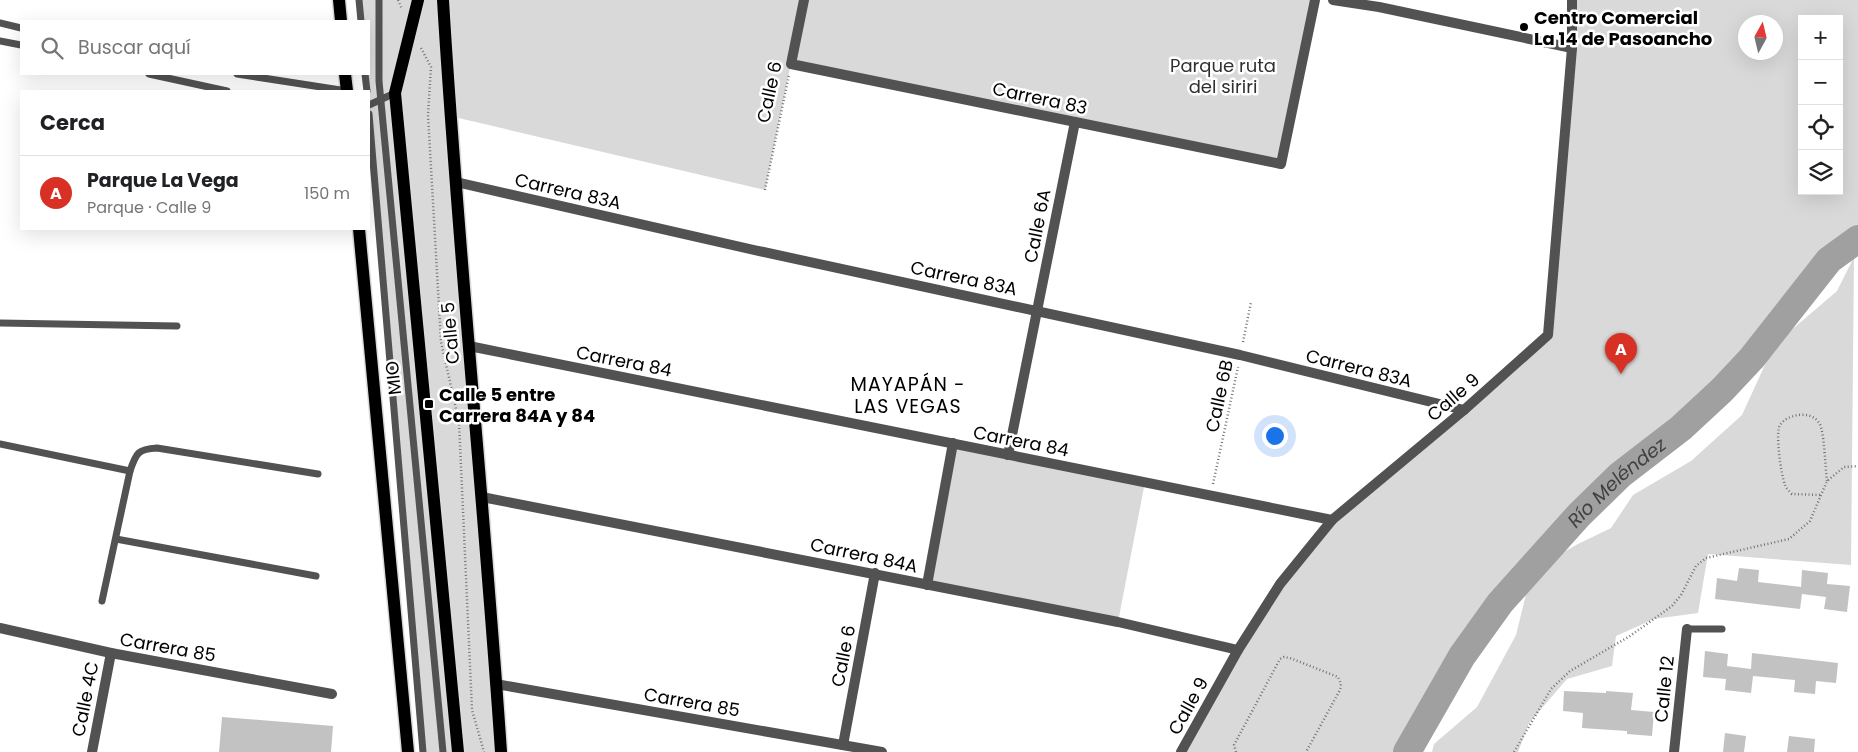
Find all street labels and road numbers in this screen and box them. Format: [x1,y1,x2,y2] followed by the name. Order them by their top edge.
[750,59,788,125] street label: Calle 6
[990,76,1090,120] street label: Carrera 83
[512,167,624,215] street label: Carrera 83A
[1018,187,1056,265] street label: Calle 6A
[908,255,1020,301] street label: Carrera 83A
[435,301,465,365] street label: Calle 5
[574,339,674,383] street label: Carrera 84
[1303,343,1415,393] street label: Carrera 83A
[1199,358,1239,434] street label: Calle 6B
[379,360,407,396] street label: MIO
[1421,367,1485,427] street label: Calle 9
[971,419,1071,463] street label: Carrera 84
[808,531,920,579] street label: Carrera 84A
[825,623,861,689] street label: Calle 6
[118,626,218,668] street label: Carrera 85
[1648,654,1680,724] street label: Calle 12
[65,659,105,739] street label: Calle 4C
[1162,673,1214,739] street label: Calle 9
[642,681,742,723] street label: Carrera 85

